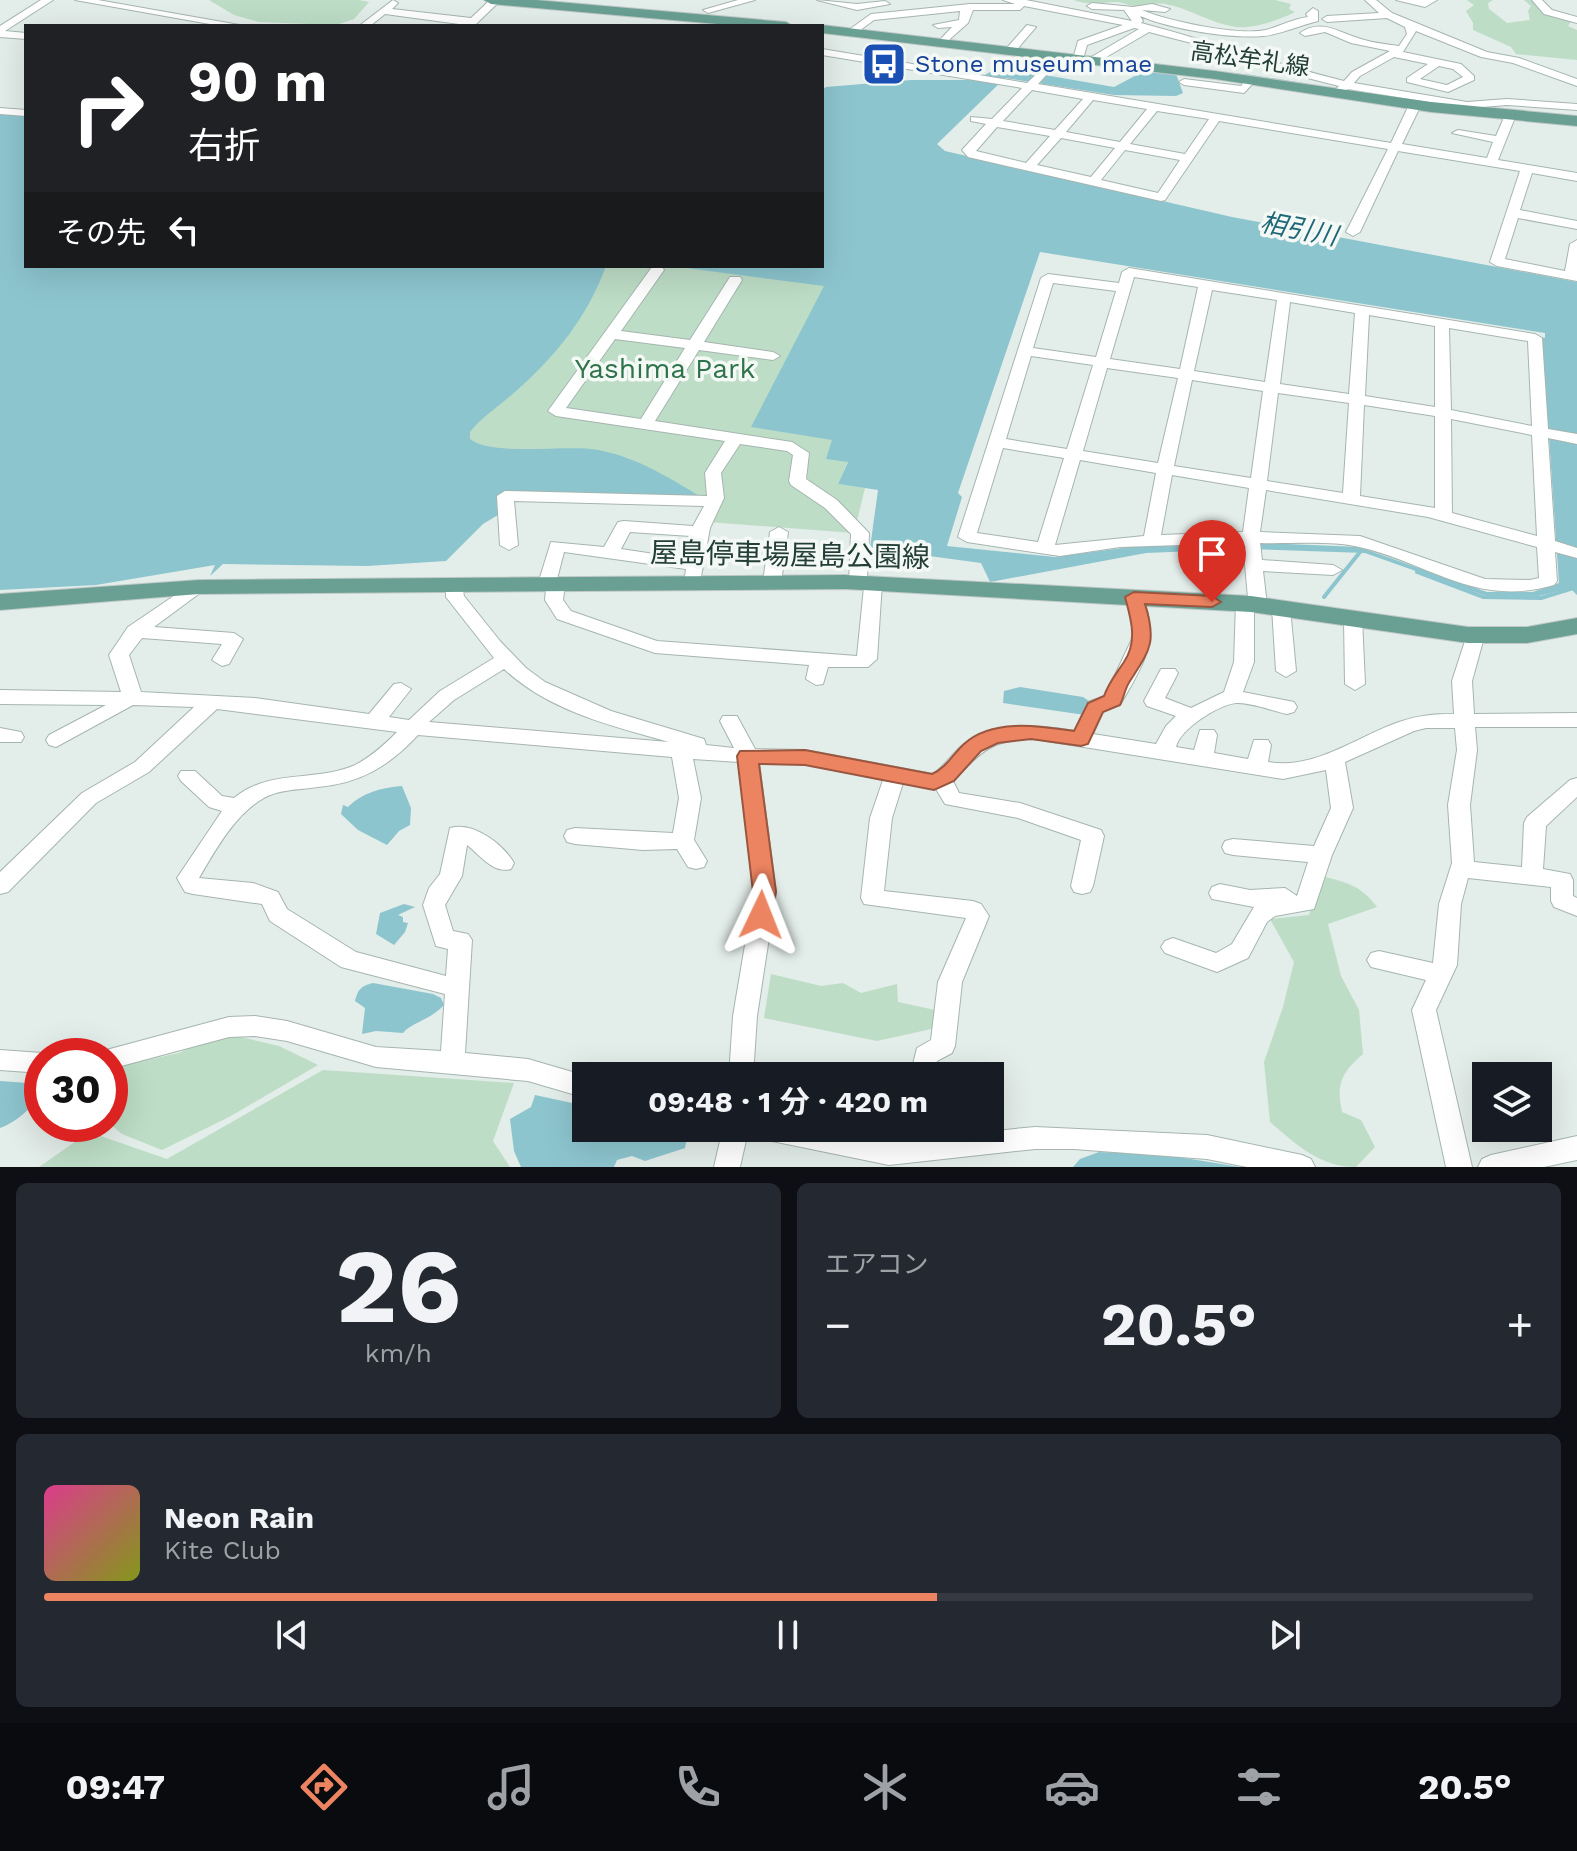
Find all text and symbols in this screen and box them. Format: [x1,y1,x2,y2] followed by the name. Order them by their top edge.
[1189,37,1311,81] street label: 高松牟礼線
[860,40,908,88] bus stop icon: Stone museum mae
[188,49,327,115] text: 90 m
[915,50,1152,78] place label: Stone museum mae
[56,56,160,160] icon: right
[188,125,260,167] text: 右折
[1258,207,1343,252] water label: 相引川
[162,208,206,252] icon: left
[56,215,146,250] text: その先
[575,352,755,385] park label: Yashima Park
[1178,520,1246,602] pin
[1190,532,1234,576] icon: arrive
[650,536,930,574] street label: 屋島停車場屋島公園線
[719,873,803,957] position arrow
[24,1038,128,1142] speed limit sign: 30
[1472,1062,1552,1142] map controls
[1472,1062,1552,1142] button: layers
[648,1084,928,1119] text: 09:48 · 1 分 · 420 m
[335,1225,461,1347] text: 26
[825,1249,929,1279] text: エアコン
[1101,1289,1257,1360] text: 20.5°
[825,1299,851,1351] text: −
[1506,1299,1533,1351] text: +
[365,1338,432,1368] text: km/h
[164,1500,314,1535] text: Neon Rain
[164,1535,281,1565] text: Kite Club
[270,1613,314,1657] icon: previous
[766,1613,810,1657] icon: pause
[1263,1613,1307,1657] icon: next
[296,1759,352,1815] icon: directions
[483,1759,539,1815] icon: music
[670,1759,726,1815] icon: phone
[857,1759,913,1815] icon: climate
[1044,1759,1100,1815] icon: car
[1231,1759,1287,1815] icon: filters
[65,1766,165,1808] text: 09:47
[1418,1766,1512,1808] text: 20.5°

